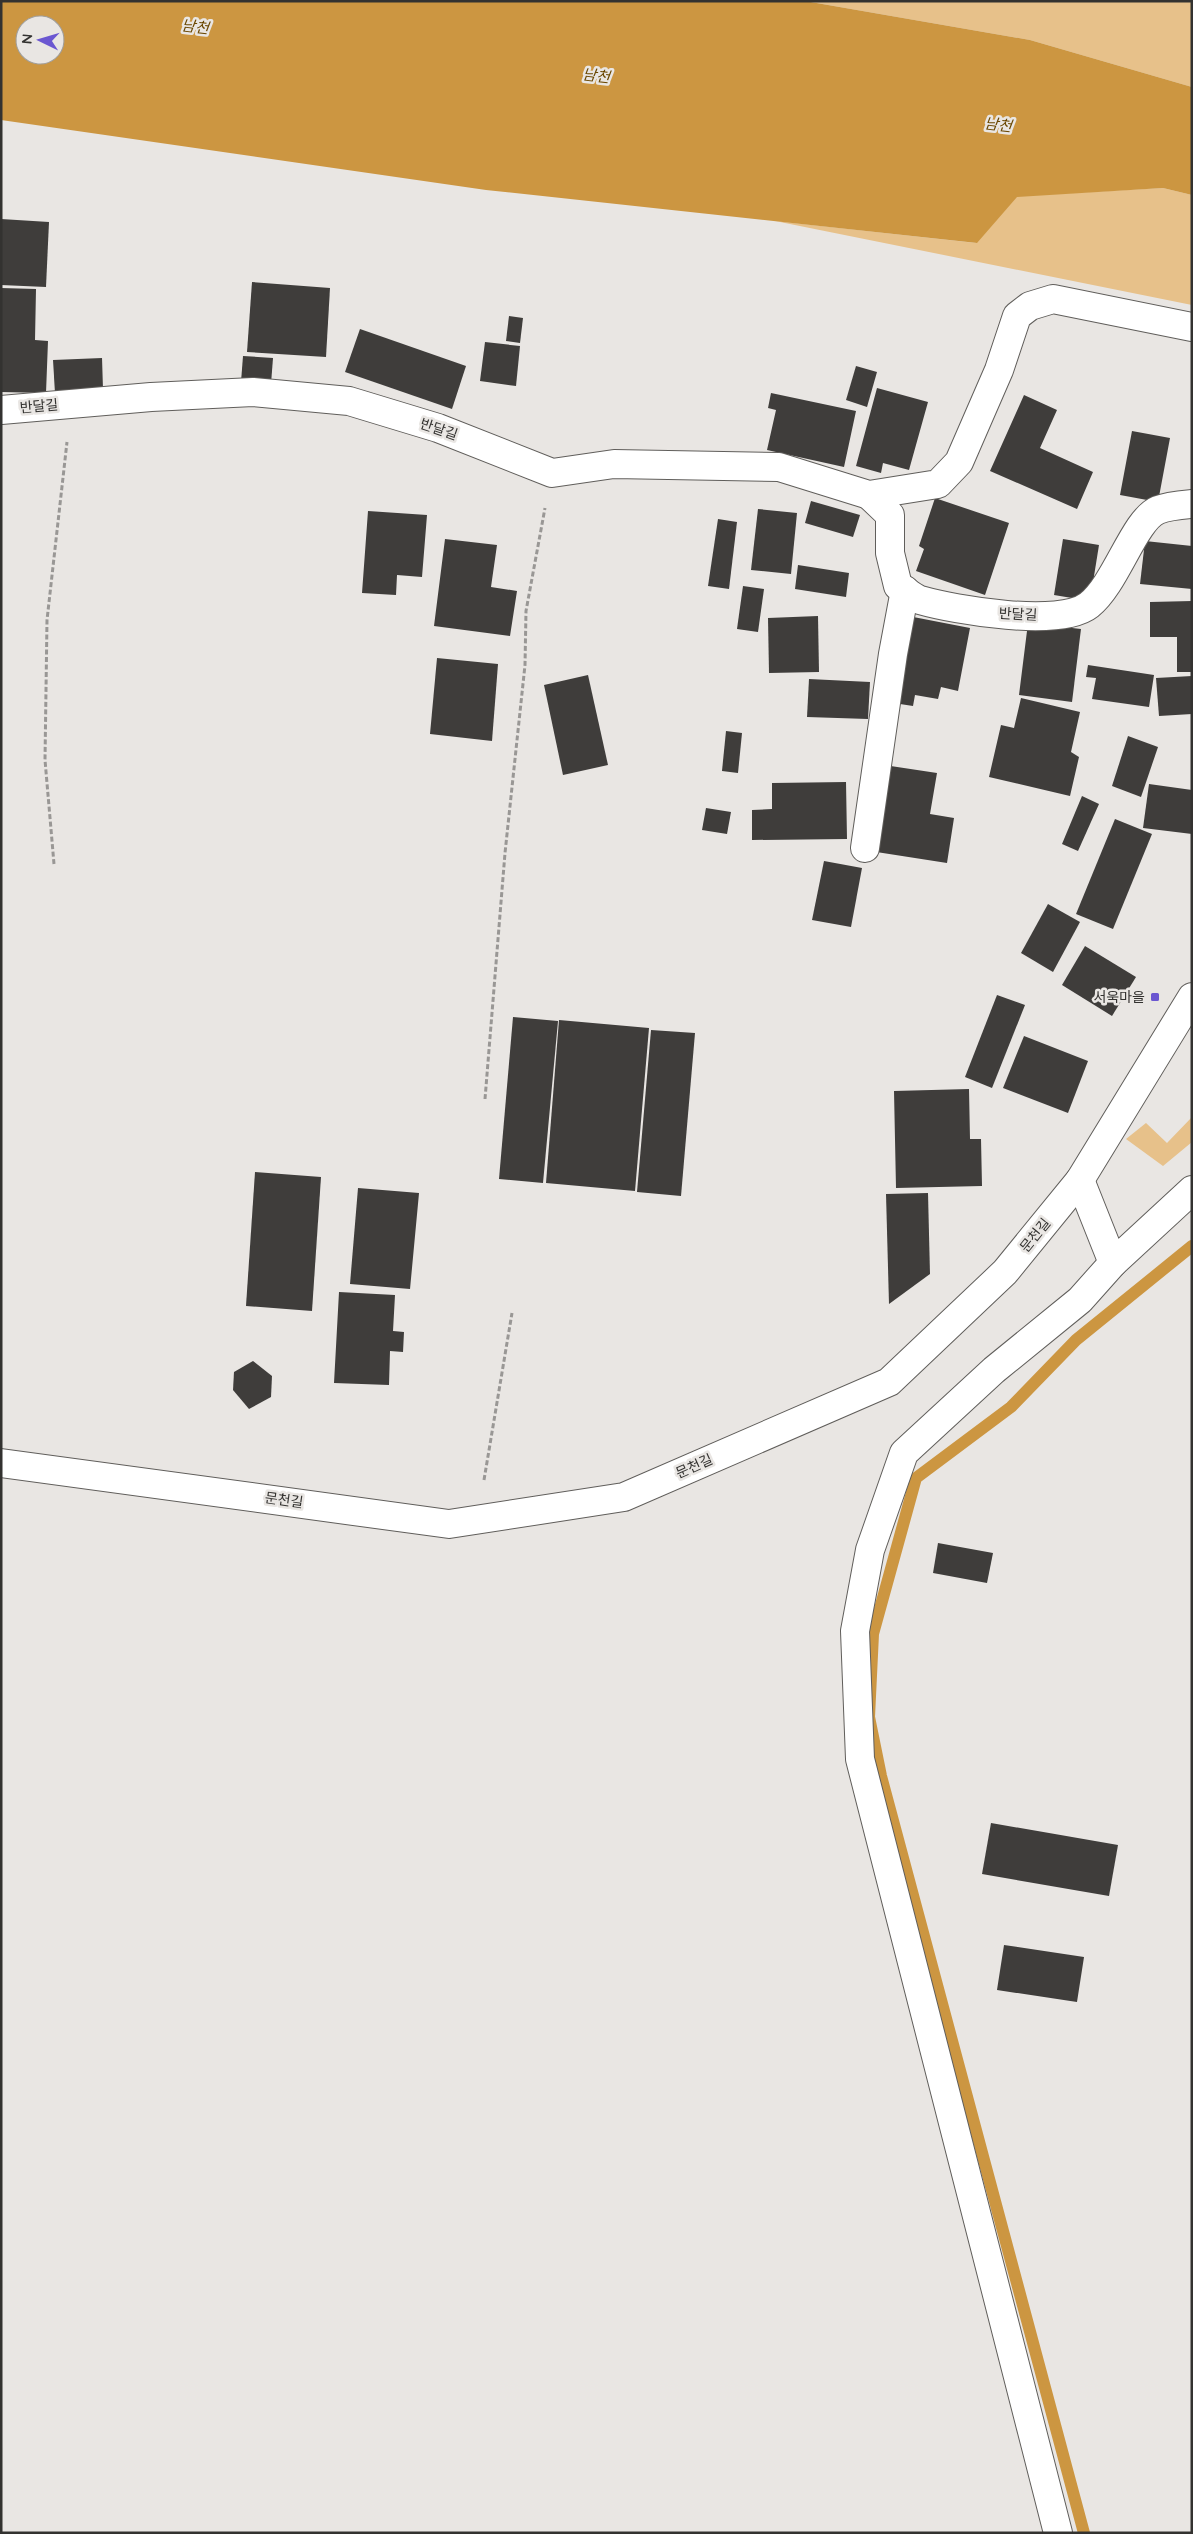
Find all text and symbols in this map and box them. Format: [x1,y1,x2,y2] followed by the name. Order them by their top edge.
[15,15,65,65] north arrow
[180,15,212,38] water label: 남천
[18,33,36,45] text: N
[581,64,613,87] water label: 남천
[983,113,1015,136] water label: 남천
[19,395,59,417] street label: 반달길
[418,414,460,444] street label: 반달길
[998,604,1038,624] street label: 반달길
[1093,988,1145,1006] place label: 서욱마을
[1149,991,1161,1003] marker: 서욱마을
[1016,1214,1054,1256] street label: 문천길
[673,1450,715,1482] street label: 문천길
[264,1488,304,1512] street label: 문천길

